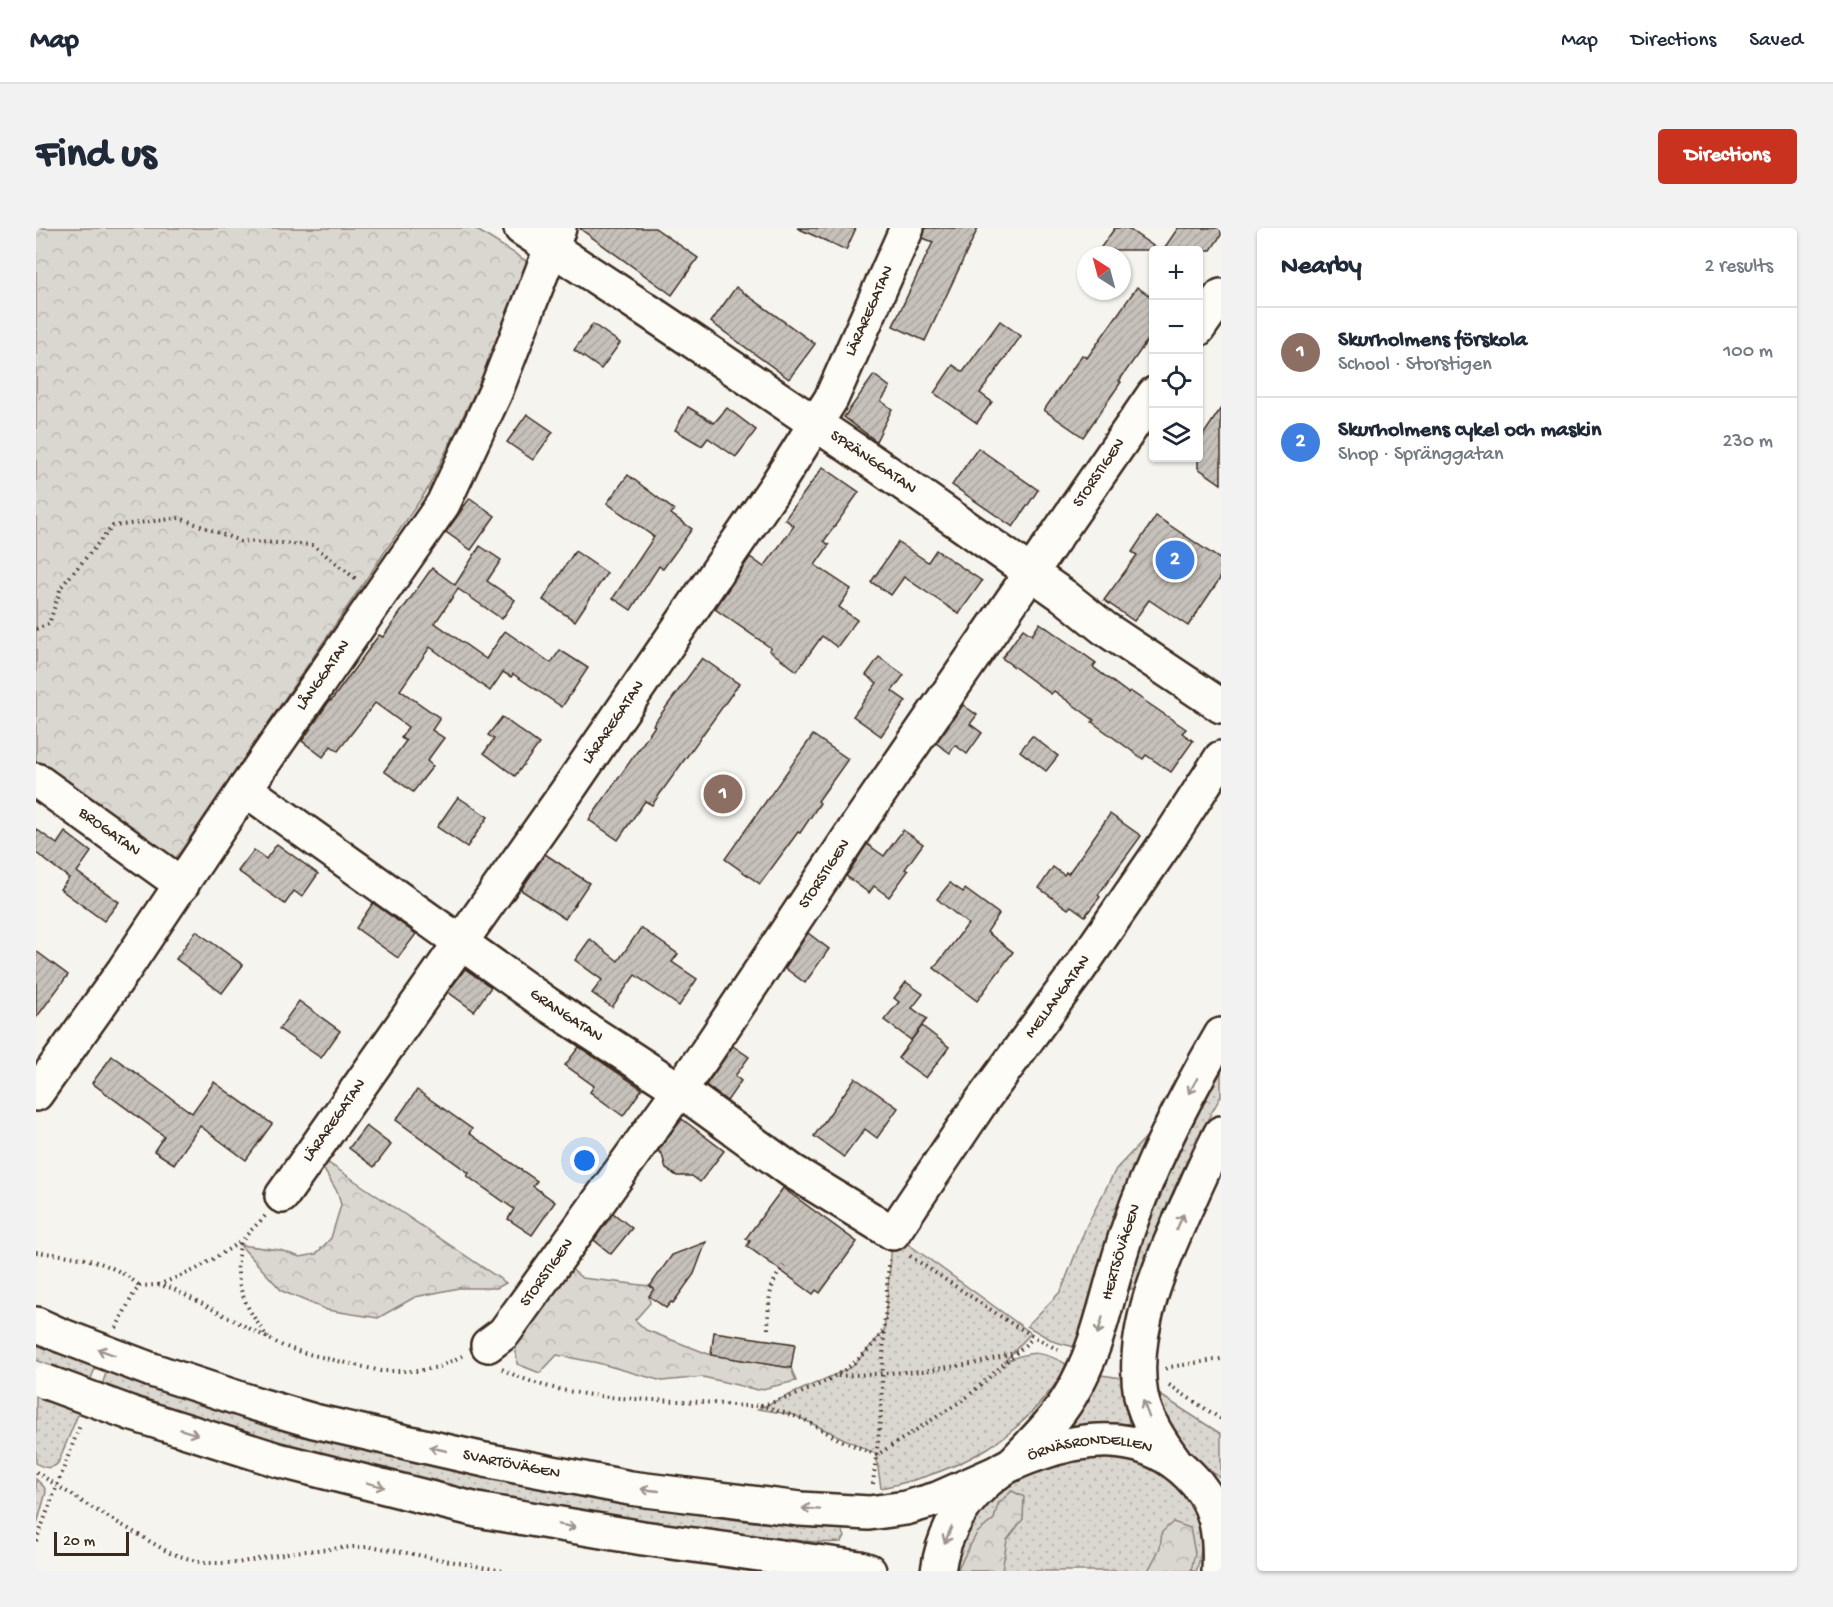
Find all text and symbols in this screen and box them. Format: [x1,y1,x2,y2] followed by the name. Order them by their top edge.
[30,25,79,58] text: Map
[1561,29,1598,54] text: Map
[1631,29,1716,54] text: Directions
[1749,29,1803,54] text: Saved
[1658,129,1797,184] button: Directions
[36,132,156,181] text: Find us
[1077,246,1131,300] north arrow
[1149,246,1203,462] map controls
[1149,246,1203,300] button: +
[1281,252,1362,283] text: Nearby
[1704,256,1773,279] text: 2 results
[842,263,898,359] street label: LÄRAREGATAN
[1149,300,1203,354] button: −
[1338,328,1527,354] text: Skurholmens förskola
[1296,341,1305,364] text: 1
[1723,341,1773,364] text: 100 m
[1149,354,1203,408] button: locate
[1338,354,1492,377] text: School · Storstigen
[1149,408,1203,462] button: layers
[1338,418,1601,444] text: Skurholmens cykel och maskin
[826,427,920,499] street label: SPRÄNGGATAN
[1296,431,1305,454] text: 2
[1723,431,1773,454] text: 230 m
[1069,435,1130,511] street label: STORSTIGEN
[1338,444,1503,467] text: Shop · Spränggatan
[1156,538,1194,582] pin: 2
[293,637,355,714] street label: LÅNGGATAN
[579,677,649,768] street label: LÄRAREGATAN
[704,772,742,816] pin: 1
[74,803,144,861] street label: BROGATAN
[795,836,855,913] street label: STORSTIGEN
[1022,952,1095,1042] street label: MELLANGATAN
[525,985,606,1047] street label: GRANGATAN
[299,1076,371,1166] street label: LÄRAREGATAN
[1187,1077,1199,1094] one-way arrow
[570,1146,599,1175] your location
[1098,1202,1146,1302] street label: HERTSÖVÄGEN
[1175,1213,1186,1232] one-way arrow
[516,1235,578,1311] street label: STORSTIGEN
[1094,1316,1105,1335] one-way arrow
[97,1346,116,1357] one-way arrow
[1140,1401,1151,1419] one-way arrow
[179,1427,198,1438] one-way arrow
[1025,1431,1155,1466] street label: ÖRNÄSRONDELLEN
[429,1443,448,1455] one-way arrow
[461,1446,562,1484] street label: SVARTÖVÄGEN
[366,1479,385,1491] one-way arrow
[641,1485,661,1496] one-way arrow
[801,1504,821,1515] one-way arrow
[556,1520,576,1531] one-way arrow
[942,1526,953,1544] one-way arrow
[54,1529,129,1556] scale bar
[63,1533,95,1552] text: 20 m

